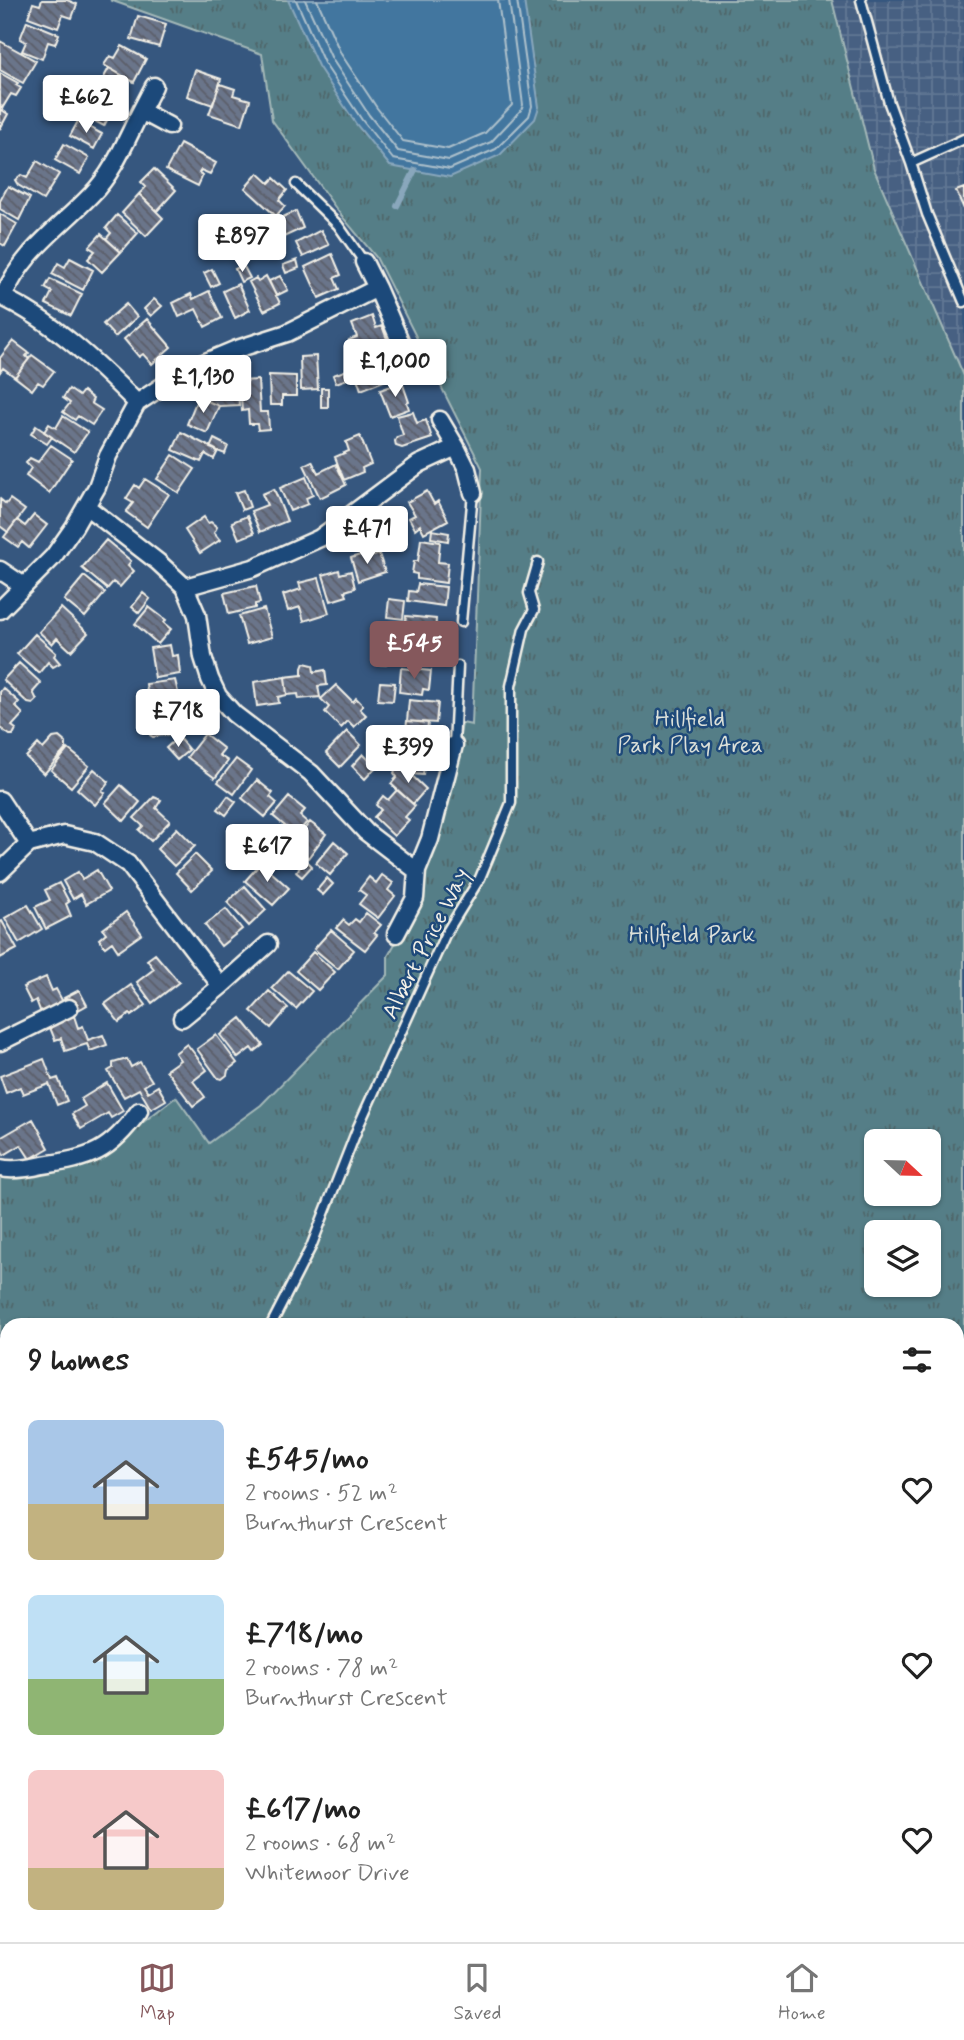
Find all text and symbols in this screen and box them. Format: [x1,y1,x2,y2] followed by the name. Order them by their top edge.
[45,76,127,135] pin: £662
[59,83,113,113] text: £662
[201,215,283,274] pin: £897
[214,222,270,252] text: £897
[338,340,452,399] pin: £1,000
[359,347,431,377] text: £1,000
[146,356,260,415] pin: £1,130
[171,363,235,393] text: £1,130
[326,506,408,566] pin: £471
[342,514,392,544] text: £471
[373,622,455,681] pin: £545
[386,629,442,659] text: £545
[137,690,219,749] pin: £718
[152,697,204,727] text: £718
[617,705,763,761] park label: Hillfield Park Play Area
[367,726,449,785] pin: £399
[382,733,434,763] text: £399
[226,824,308,884] pin: £617
[242,832,292,862] text: £617
[376,863,478,1025] street label: Albert Price Way
[629,921,755,951] park label: Hillfield Park
[864,1129,942,1206] north arrow
[864,1129,941,1297] map controls
[864,1220,941,1297] button: layers
[28,1341,129,1380] text: 9 homes
[898,1341,936,1379] icon: filters
[245,1440,369,1479] text: £545/mo
[84,1448,168,1532] icon: home
[898,1471,936,1509] icon: heart
[245,1479,398,1509] text: 2 rooms · 52 m²
[245,1509,448,1539] text: Burnthurst Crescent
[245,1615,363,1654] text: £718/mo
[84,1623,168,1707] icon: home
[898,1646,936,1684] icon: heart
[245,1654,398,1684] text: 2 rooms · 78 m²
[245,1684,448,1714] text: Burnthurst Crescent
[245,1790,361,1829] text: £617/mo
[84,1798,168,1882] icon: home
[898,1821,936,1859] icon: heart
[245,1829,396,1859] text: 2 rooms · 68 m²
[245,1859,410,1889] text: Whitemoor Drive
[138,1959,176,2026] tab: Map
[453,1959,501,2026] tab: Saved
[778,1959,826,2026] tab: Home

